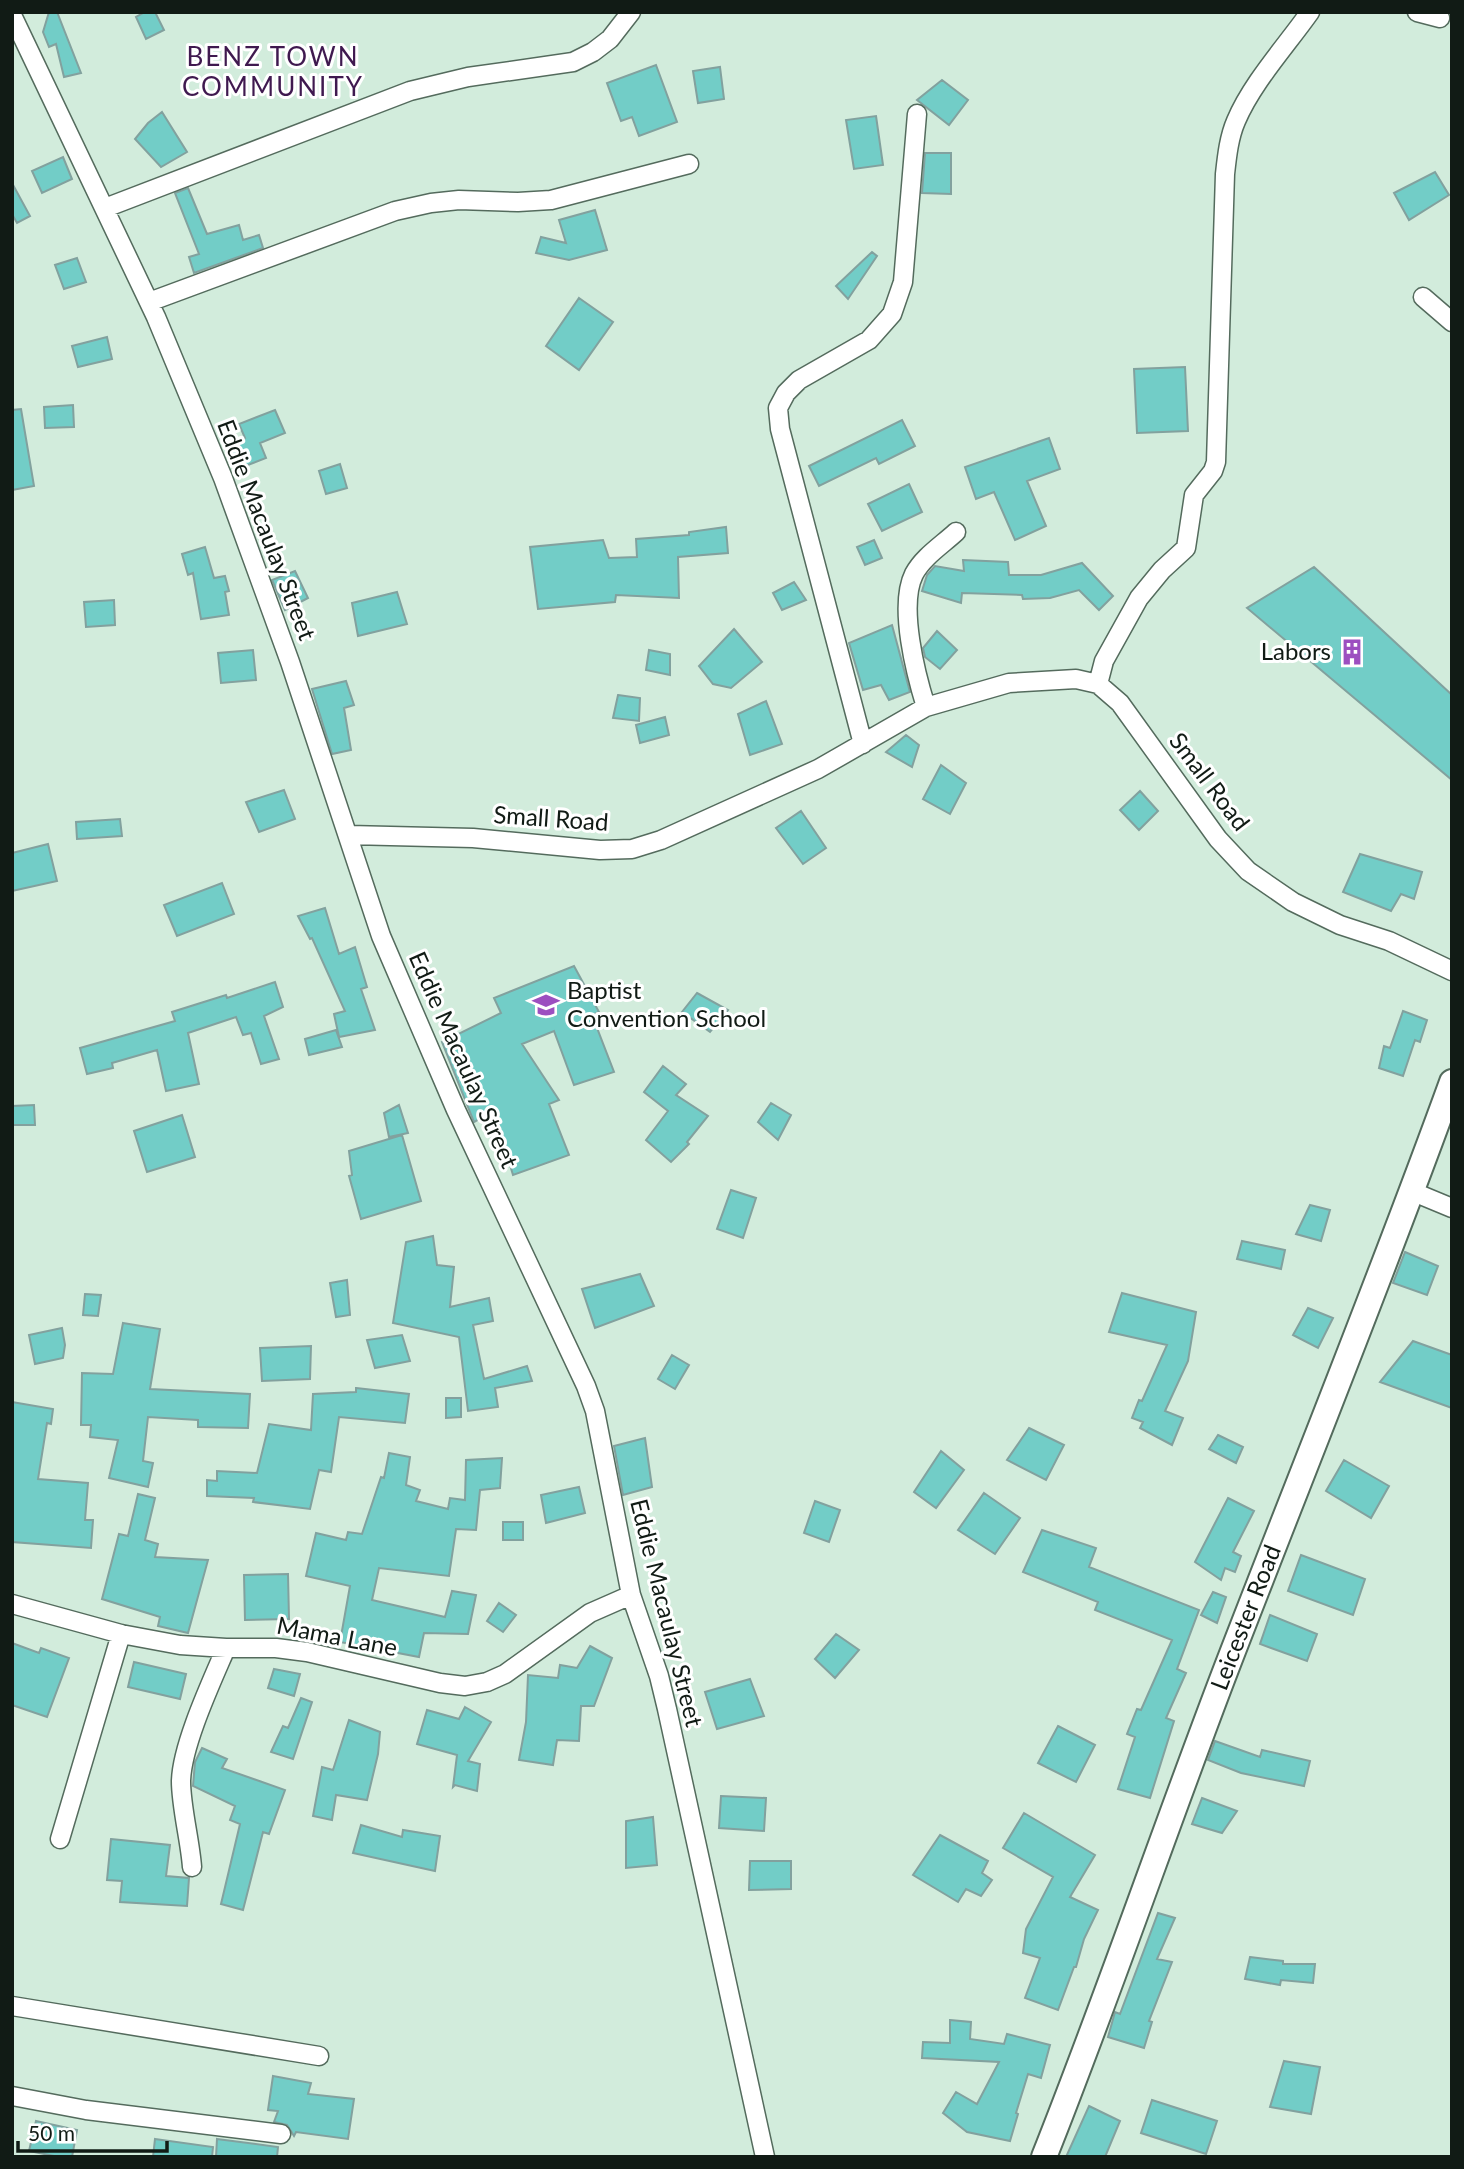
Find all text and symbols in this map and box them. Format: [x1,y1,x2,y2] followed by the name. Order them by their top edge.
[182,40,364,102] district label: BENZ TOWN COMMUNITY
[212,415,323,644] street label: Eddie Macaulay Street
[1261,636,1331,665] place label: Labors
[1337,637,1367,667] building icon: Labors
[1164,726,1256,836] street label: Small Road
[493,799,610,836] street label: Small Road
[404,947,525,1172] street label: Eddie Macaulay Street
[567,975,766,1032] place label: Baptist Convention School
[531,990,561,1020] school or university icon: Baptist Convention School
[625,1496,710,1730] street label: Eddie Macaulay Street
[1203,1540,1286,1694] street label: Leicester Road
[275,1610,400,1661] street label: Mama Lane
[18,2110,166,2154] scale bar
[28,2120,75,2145] text: 50 m

